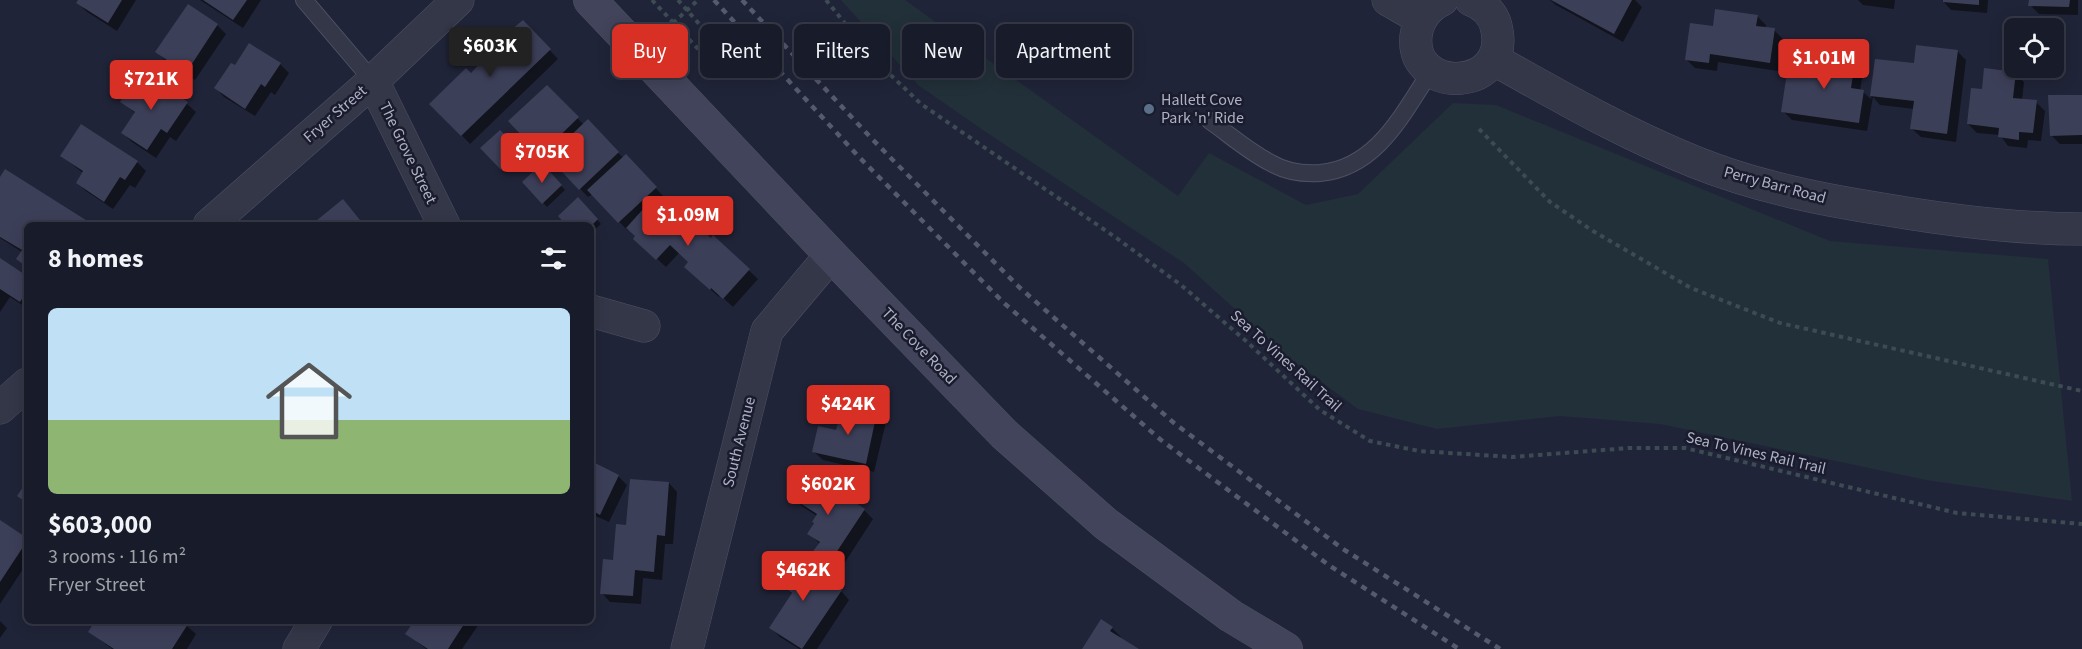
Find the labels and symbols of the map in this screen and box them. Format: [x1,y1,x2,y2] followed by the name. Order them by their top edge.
[448,27,532,78] pin: $603K
[1775,39,1873,90] pin: $1.01M
[109,60,193,111] pin: $721K
[298,80,372,148] street label: Fryer Street
[1161,89,1244,129] place label: Hallett Cove Park 'n' Ride
[374,98,442,208] street label: The Grove Street
[1142,102,1156,116] marker: Hallett Cove Park 'n' Ride
[500,133,584,184] pin: $705K
[1721,161,1829,209] street label: Perry Barr Road
[639,196,737,247] pin: $1.09M
[877,303,961,389] street label: The Cove Road
[1225,305,1347,417] street label: Sea To Vines Rail Trail
[806,385,890,436] pin: $424K
[717,394,761,490] street label: South Avenue
[1684,426,1828,480] street label: Sea To Vines Rail Trail
[786,465,870,516] pin: $602K
[761,551,845,602] pin: $462K

